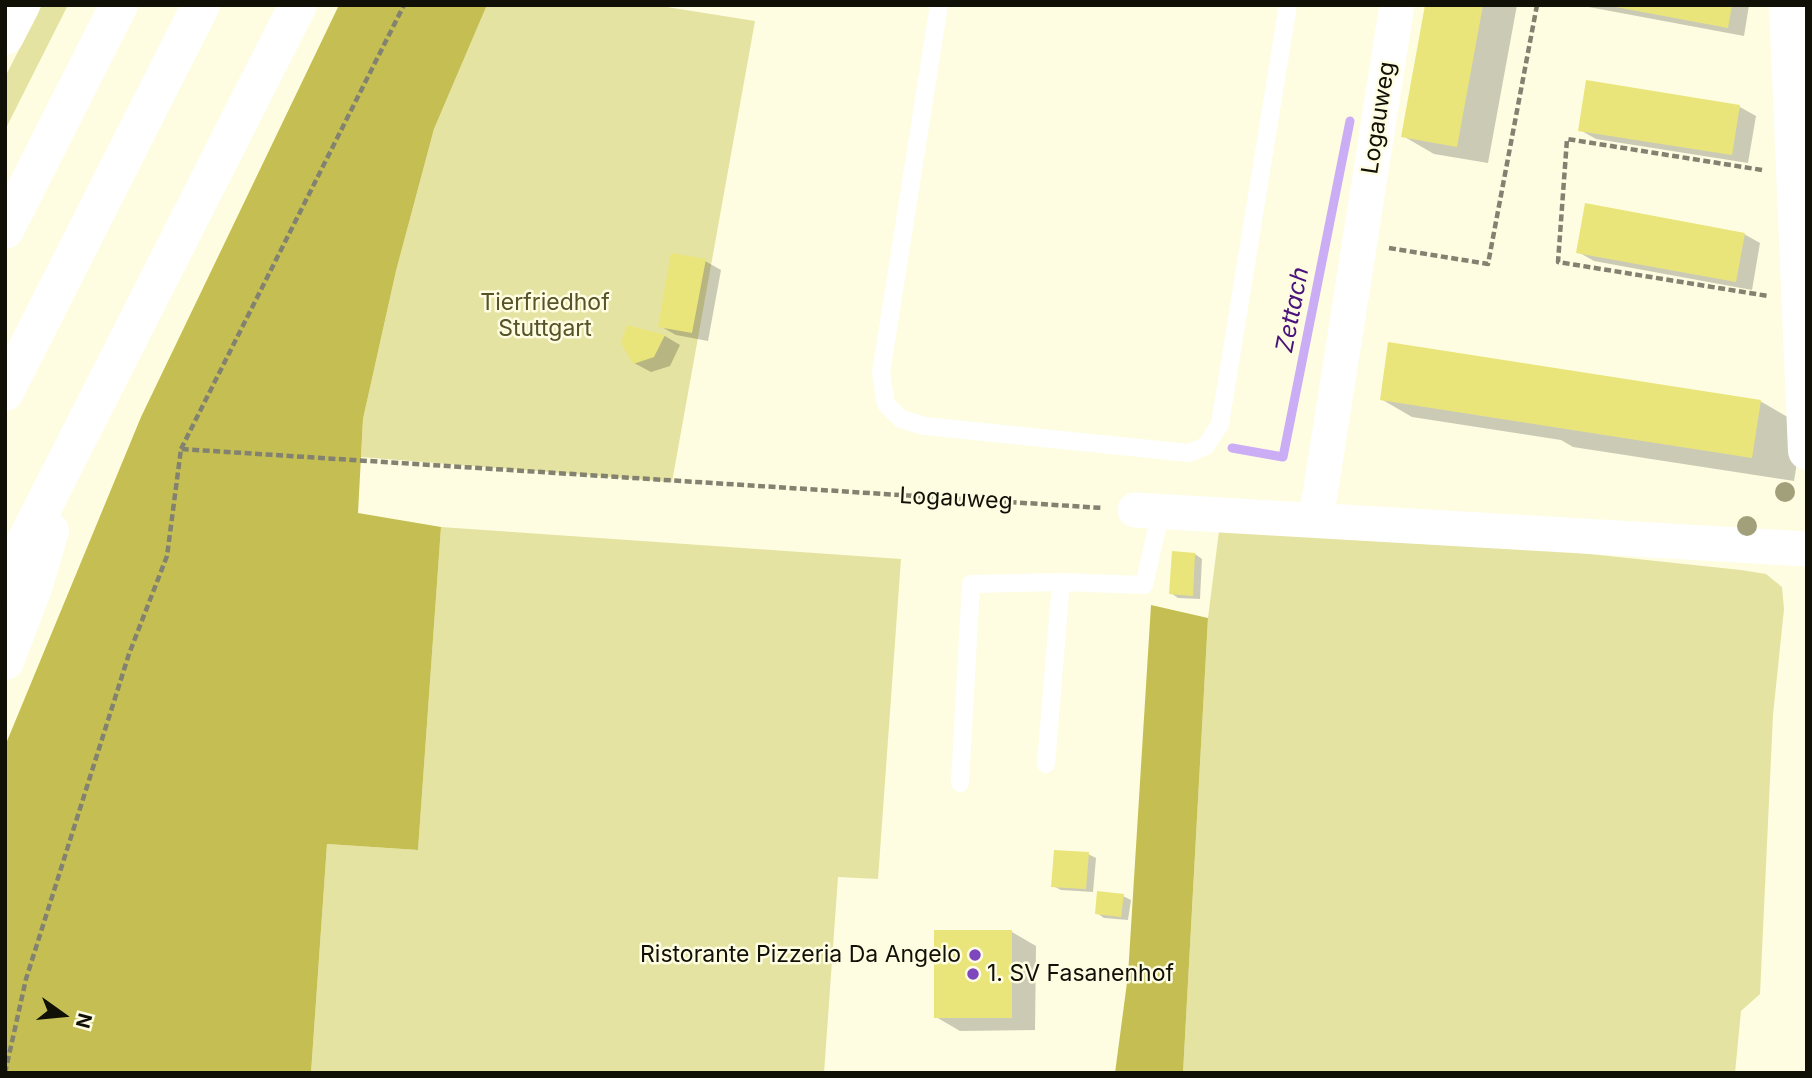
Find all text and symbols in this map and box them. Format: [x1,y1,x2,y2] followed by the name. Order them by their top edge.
[1357,60,1401,176] street label: Logauweg
[1271,265,1315,355] water label: Zettach
[480,289,610,343] park label: Tierfriedhof Stuttgart
[899,482,1013,516] street label: Logauweg
[640,941,961,969] place label: Ristorante Pizzeria Da Angelo
[967,947,983,963] marker: Ristorante Pizzeria Da Angelo
[987,960,1174,988] place label: 1. SV Fasanenhof
[965,966,981,982] marker: 1. SV Fasanenhof
[28,980,98,1050] north arrow
[71,1011,97,1031] text: N

